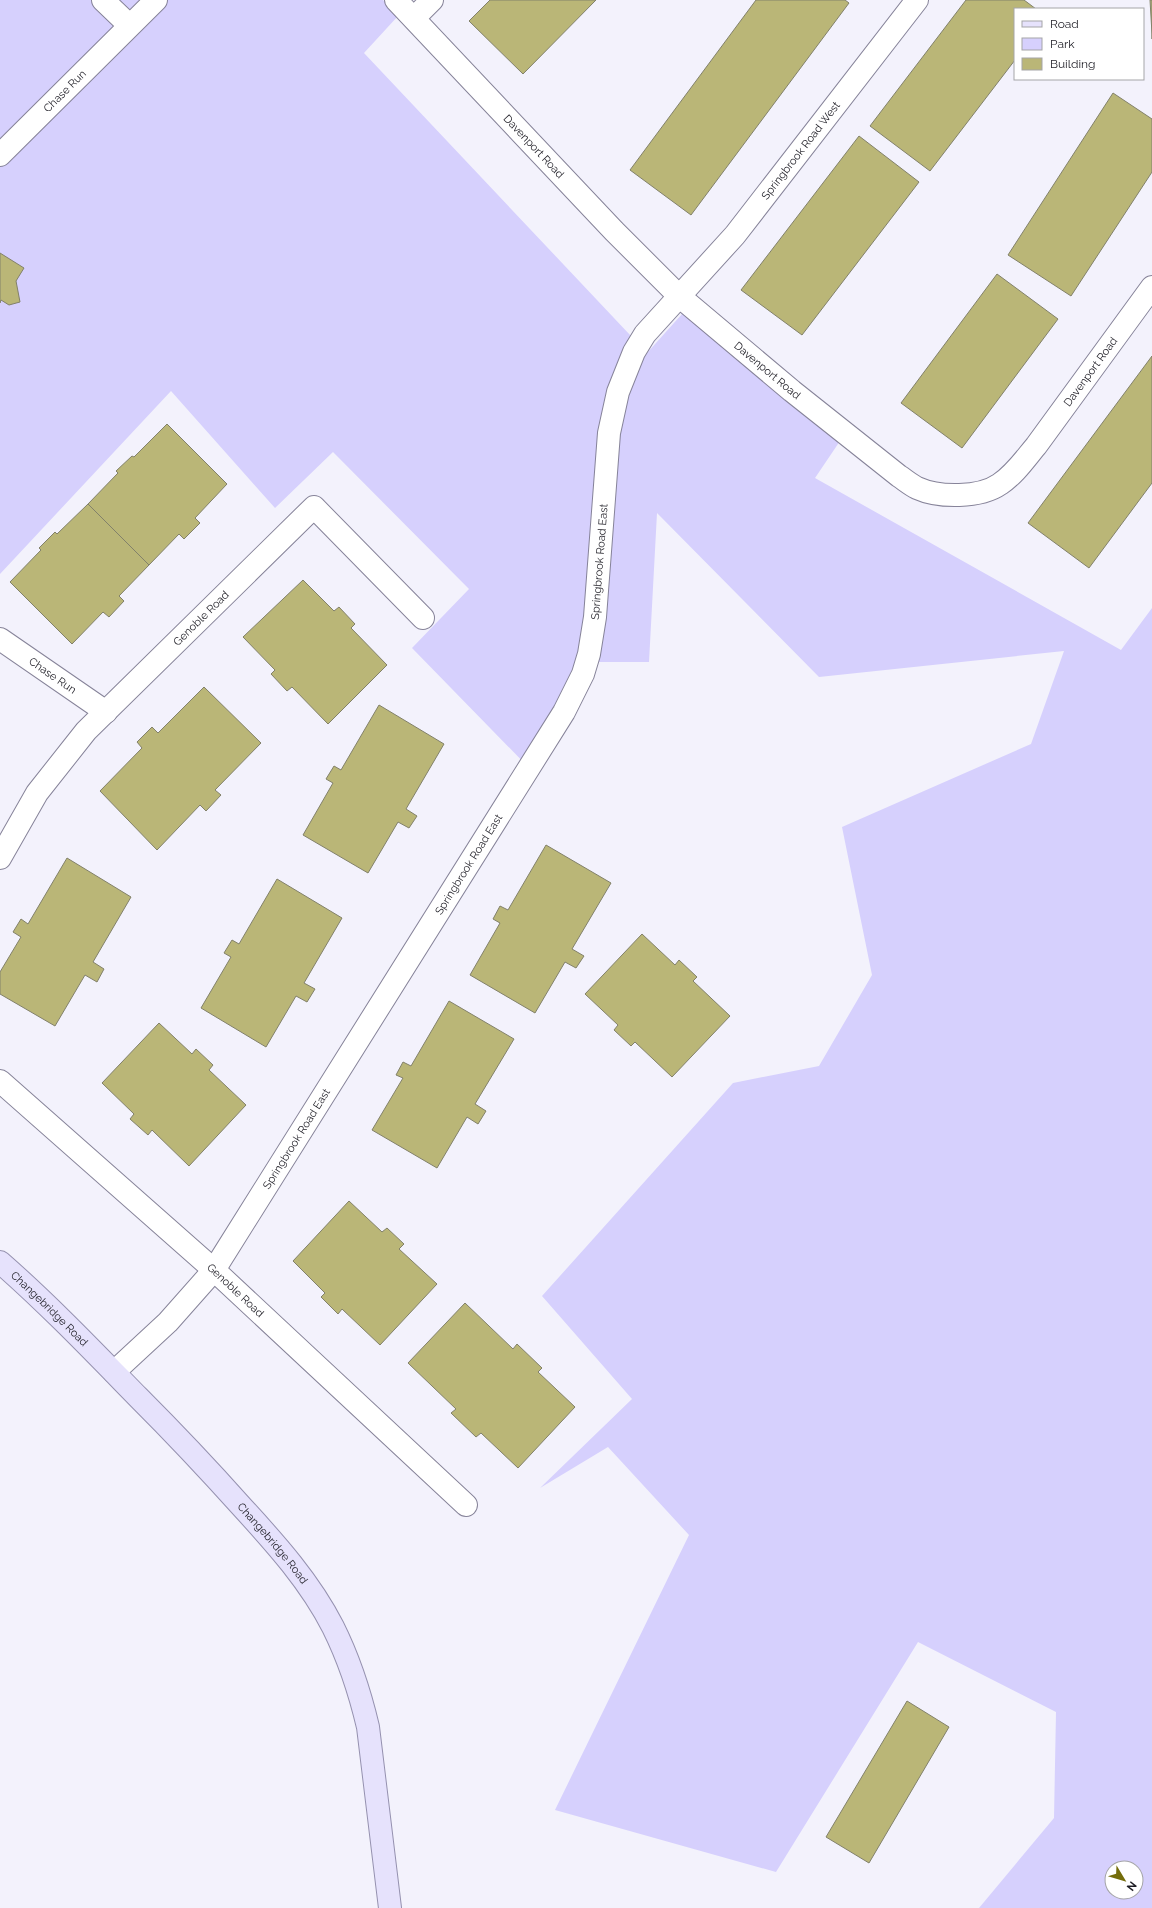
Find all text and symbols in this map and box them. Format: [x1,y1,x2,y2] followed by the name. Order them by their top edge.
[1014,8,1144,80] legend
[1050,17,1079,31] text: Road
[1050,37,1075,51] text: Park
[1050,57,1096,71] text: Building
[41,67,89,115] street label: Chase Run
[759,99,843,202] street label: Springbrook Road West
[501,112,567,181] street label: Davenport Road
[1061,334,1120,409] street label: Davenport Road
[732,339,803,402] street label: Davenport Road
[588,503,610,620] street label: Springbrook Road East
[170,588,232,648] street label: Genoble Road
[27,654,79,696] street label: Chase Run
[432,811,505,917] street label: Springbrook Road East
[260,1086,333,1191] street label: Springbrook Road East
[205,1261,267,1320] street label: Genoble Road
[8,1268,91,1349] street label: Changebridge Road
[235,1500,311,1586] street label: Changebridge Road
[1104,1860,1144,1900] north arrow
[1124,1879,1139,1893] text: N

